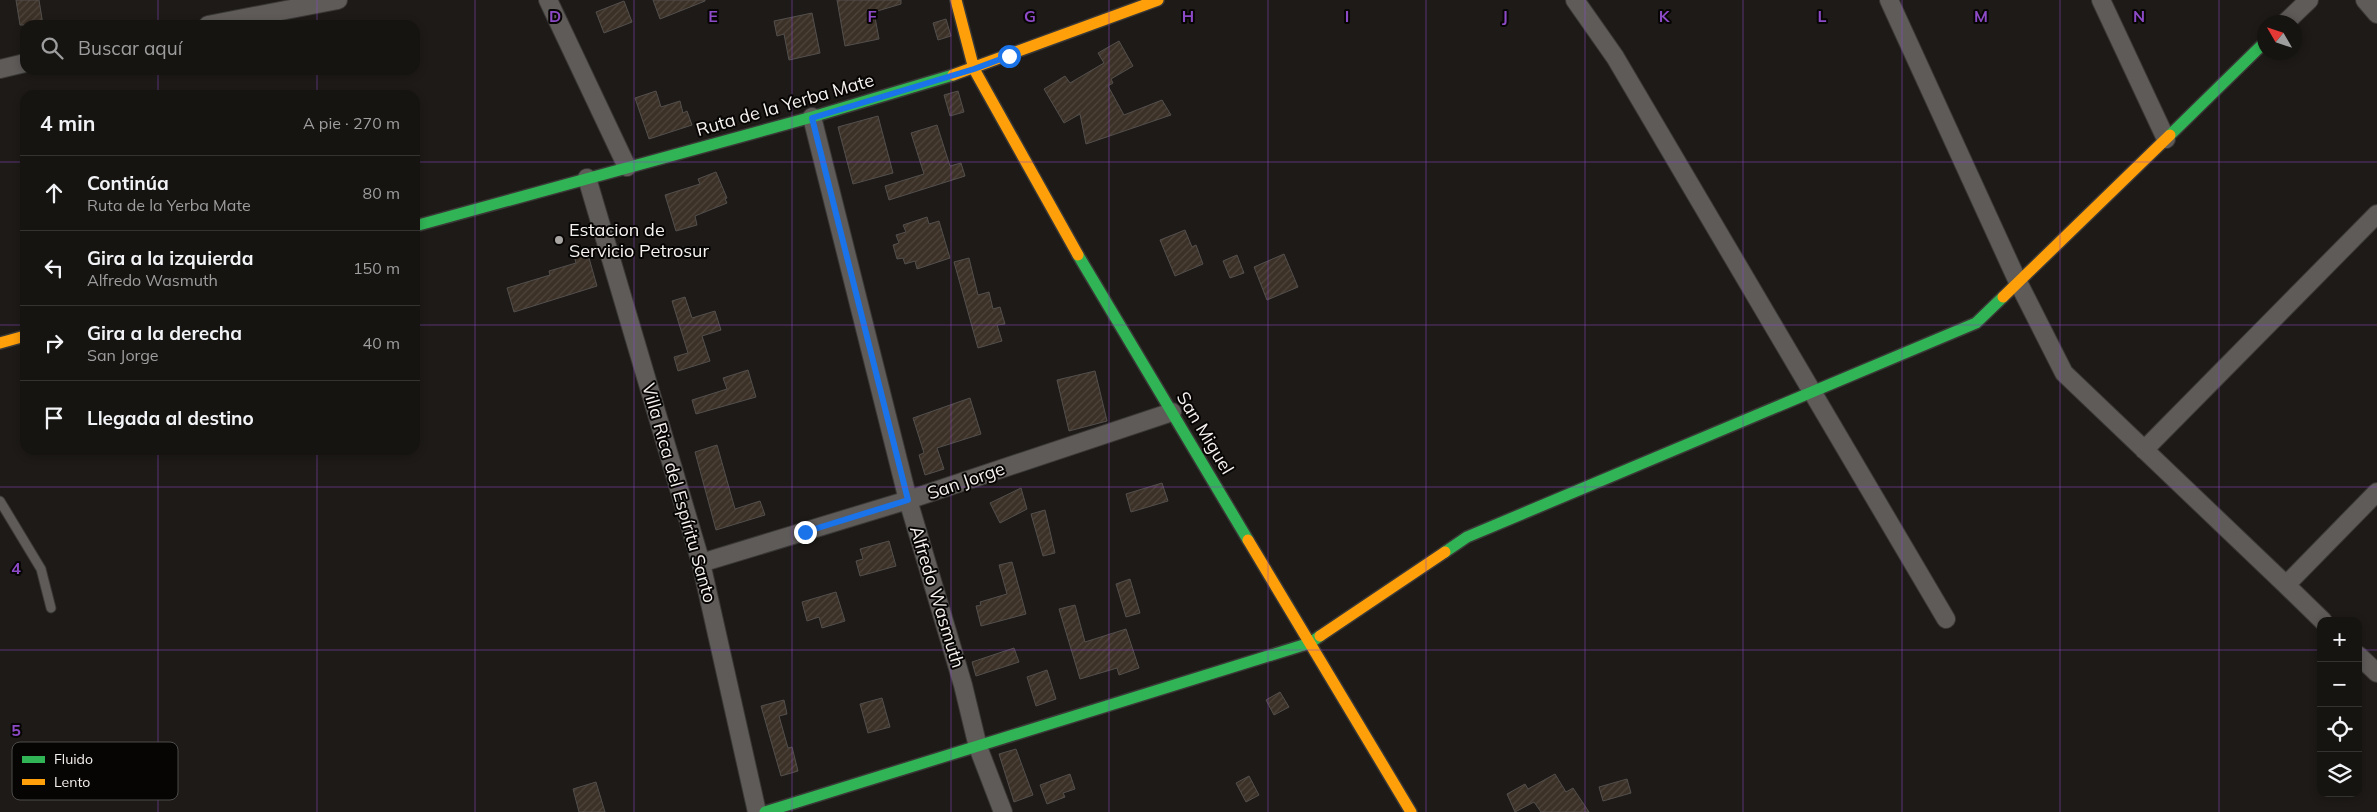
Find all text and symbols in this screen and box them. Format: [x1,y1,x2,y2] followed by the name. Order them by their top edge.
[549,6,561,26] text: D
[708,6,718,26] text: E
[867,6,877,26] text: F
[1024,6,1036,26] text: G
[1182,6,1194,26] text: H
[1345,6,1349,26] text: I
[1502,6,1508,26] text: J
[1659,6,1671,26] text: K
[1818,6,1827,26] text: L
[1974,6,1988,26] text: M
[2133,6,2145,26] text: N
[2257,15,2302,60] north arrow
[20,20,420,75] search box
[38,34,66,62] icon: search
[78,36,182,60] text: Buscar aquí
[998,45,1021,68] route start
[693,68,877,141] street label: Ruta de la Yerba Mate
[40,110,95,136] text: 4 min
[303,113,400,133] text: A pie · 270 m
[87,171,169,195] text: Continúa
[40,179,68,207] icon: ahead
[363,183,400,203] text: 80 m
[87,195,251,215] text: Ruta de la Yerba Mate
[569,218,710,262] place label: Estacion de Servicio Petrosur
[553,234,565,246] marker: Estacion de Servicio Petrosur
[87,246,253,270] text: Gira a la izquierda
[40,254,68,282] icon: left
[353,258,400,278] text: 150 m
[87,270,218,290] text: Alfredo Wasmuth
[87,321,242,345] text: Gira a la derecha
[40,329,68,357] icon: right
[363,333,400,353] text: 40 m
[87,345,159,365] text: San Jorge
[637,380,722,605] street label: Villa Rica del Espíritu Santo
[1172,387,1239,478] street label: San Miguel
[40,404,68,432] icon: arrive
[87,406,254,430] text: Llegada al destino
[924,457,1008,505] street label: San Jorge
[794,521,817,544] route end
[905,523,970,671] street label: Alfredo Wasmuth
[11,558,21,578] text: 4
[2317,617,2362,797] map controls
[2317,617,2362,662] button: +
[2317,662,2362,707] button: −
[2317,707,2362,752] button: locate
[11,720,21,740] text: 5
[12,742,178,800] legend
[54,750,93,768] text: Fluido
[2317,752,2362,797] button: layers
[54,773,90,791] text: Lento

